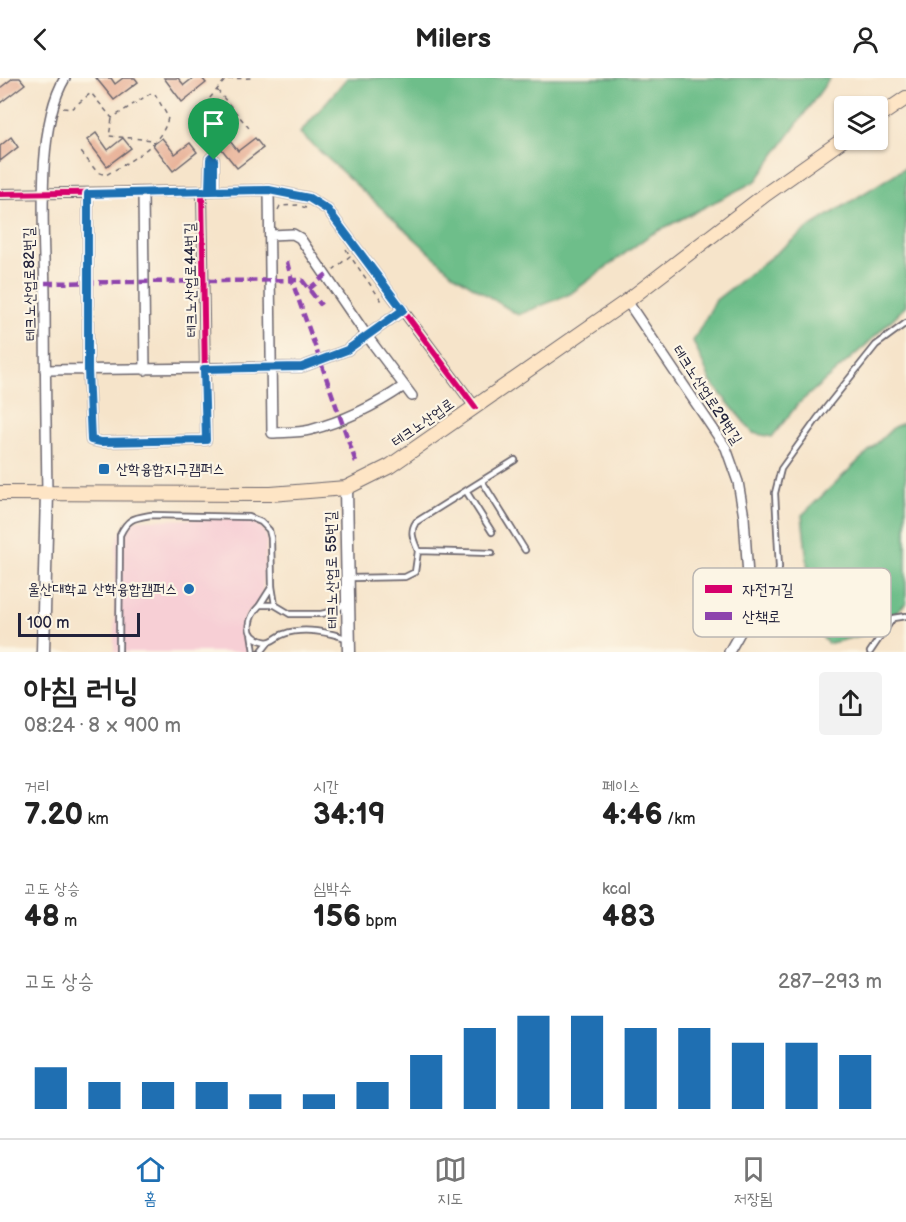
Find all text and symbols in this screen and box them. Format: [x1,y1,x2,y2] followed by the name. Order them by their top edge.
[24,23,57,56] icon: back
[415,23,491,55] text: Milers
[849,23,882,56] icon: person
[834,96,888,150] map controls
[834,96,888,150] button: layers
[188,98,239,160] pin
[197,107,230,140] icon: arrive
[180,222,202,338] street label: 테크노산업로44번길
[20,227,40,341] street label: 테크노산업로82번길
[668,342,746,448] street label: 테크노산업로29번길
[388,394,458,452] street label: 테크노산업로
[116,460,225,479] place label: 산학융합지구캠퍼스
[97,462,111,476] marker: 산학융합지구캠퍼스
[321,511,343,629] street label: 테크노산업로 55번길
[693,568,891,637] legend
[28,580,177,599] place label: 울산대학교 산학융합캠퍼스
[742,581,794,600] text: 자전거길
[182,582,196,596] marker: 울산대학교 산학융합캠퍼스
[742,608,781,627] text: 산책로
[18,610,140,638] scale bar
[27,614,70,633] text: 100 m
[24,671,139,711] text: 아침 러닝
[819,672,882,735] button: share
[24,714,181,738] text: 08:24 · 8 × 900 m
[24,778,50,797] text: 거리
[313,778,339,797] text: 시간
[602,778,641,797] text: 페이스
[24,797,83,833] text: 7.20
[313,797,386,833] text: 34:19
[602,797,663,833] text: 4:46
[83,810,109,829] text: km
[663,810,695,829] text: /km
[24,880,80,899] text: 고도 상승
[313,880,352,899] text: 심박수
[602,880,631,899] text: kcal
[24,899,60,935] text: 48
[313,899,361,935] text: 156
[602,899,655,935] text: 483
[60,912,77,931] text: m
[361,912,397,931] text: bpm
[24,970,94,994] text: 고도 상승
[778,970,882,994] text: 287–293 m
[134,1153,167,1209] tab: 홈
[434,1153,467,1209] tab: 지도
[734,1153,772,1209] tab: 저장됨

